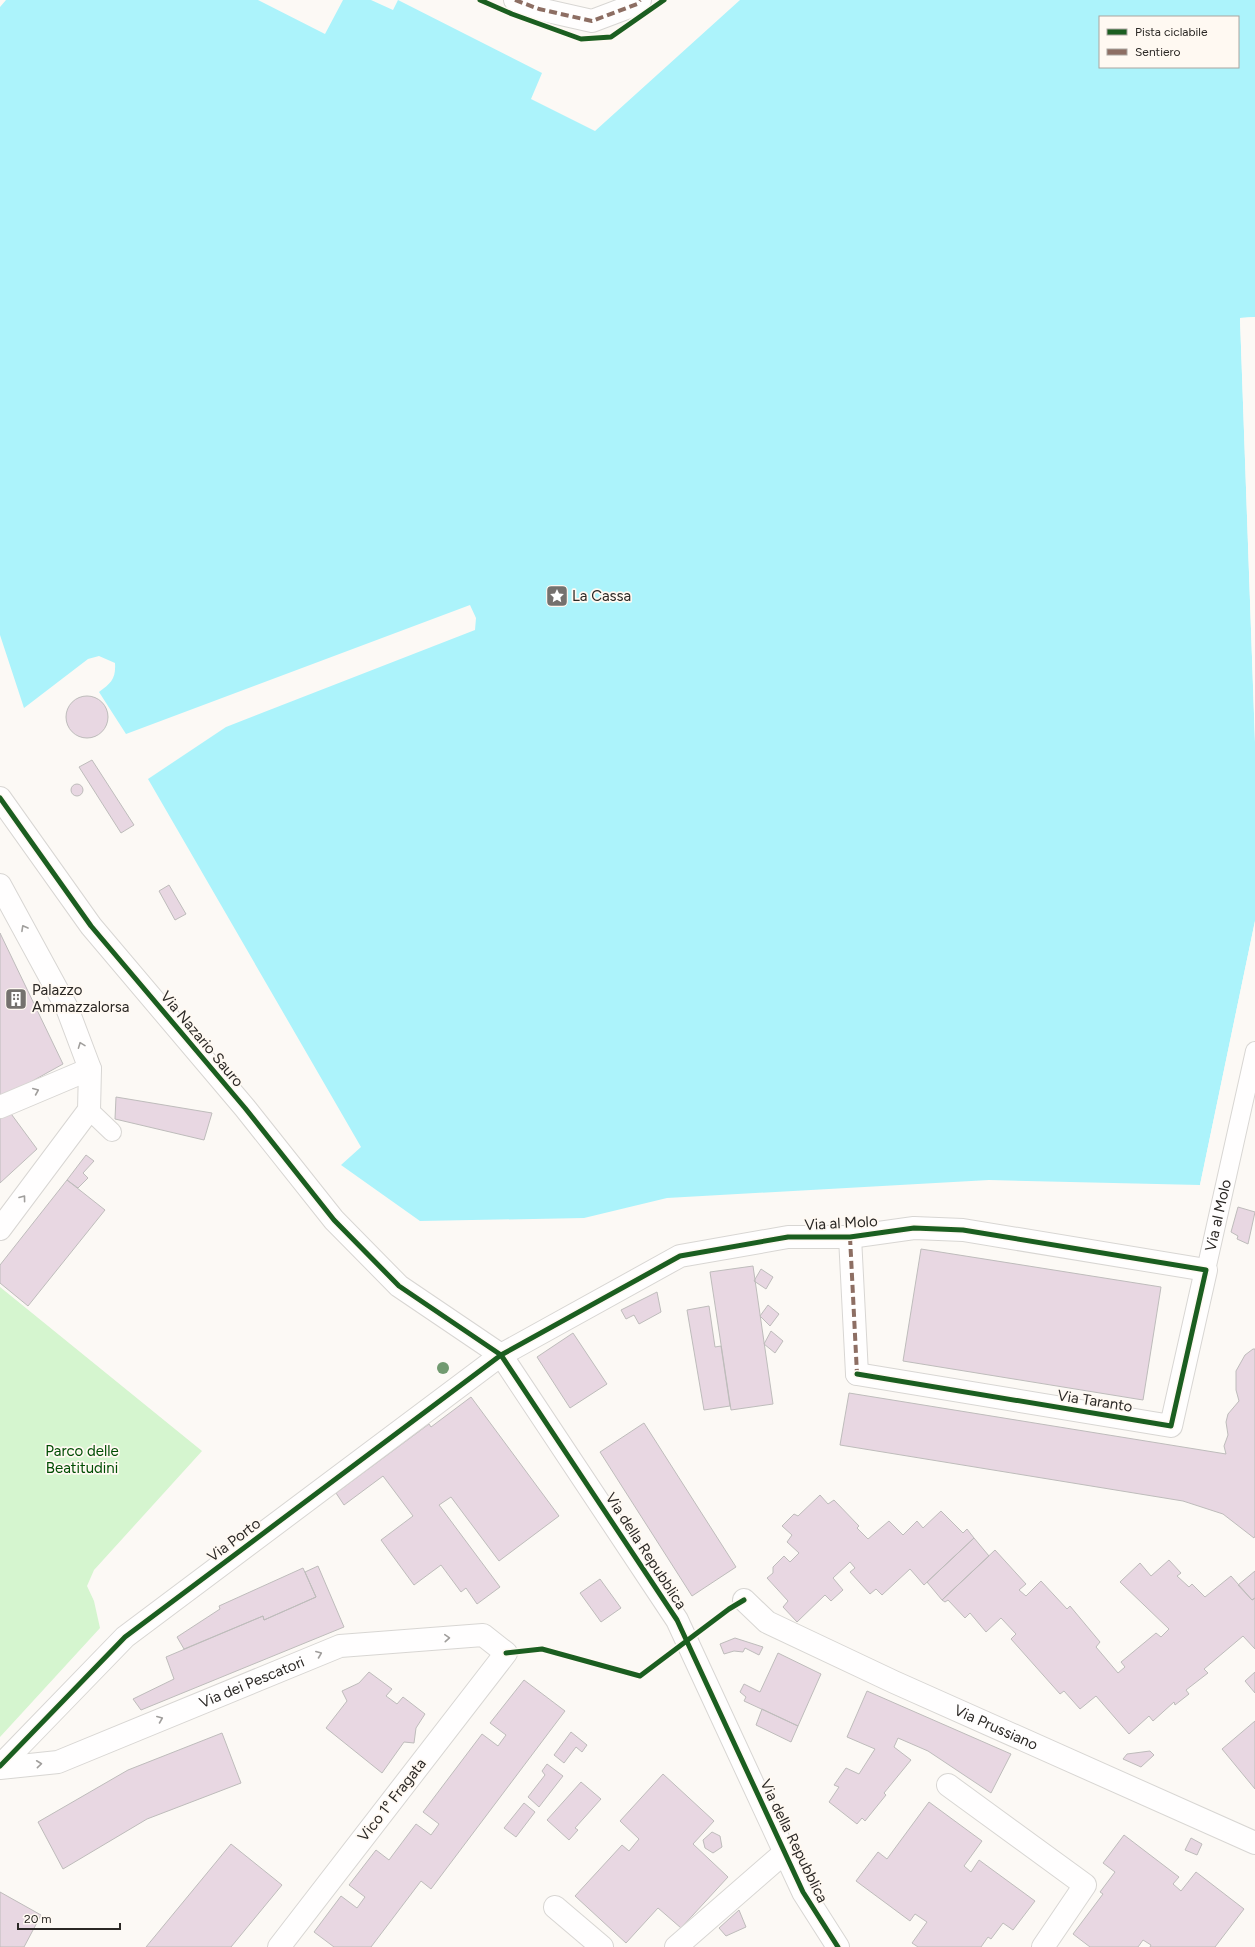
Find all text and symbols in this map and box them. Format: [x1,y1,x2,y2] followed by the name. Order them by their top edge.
[1099,16,1239,68] legend
[1135,25,1208,39] text: Pista ciclabile
[1135,45,1181,59] text: Sentiero
[544,583,570,609] place icon: La Cassa
[572,587,631,605] place label: La Cassa
[21,925,28,933] one-way arrow
[32,981,129,1016] place label: Palazzo Ammazzalorsa
[3,986,29,1012] building icon: Palazzo Ammazzalorsa
[157,987,247,1091] street label: Via Nazario Sauro
[78,1041,86,1048] one-way arrow
[32,1088,39,1096] one-way arrow
[1201,1177,1235,1253] street label: Via al Molo
[19,1195,26,1202] one-way arrow
[804,1212,878,1234] street label: Via al Molo
[1056,1386,1134,1416] street label: Via Taranto
[45,1442,119,1477] park label: Parco delle Beatitudini
[602,1489,690,1613] street label: Via della Repubblica
[204,1514,264,1566] street label: Via Porto
[444,1633,450,1642] one-way arrow
[316,1651,323,1659] one-way arrow
[197,1653,307,1712] street label: Via dei Pescatori
[951,1701,1041,1754] street label: Via Prussiano
[156,1715,163,1723] one-way arrow
[354,1755,430,1845] street label: Vico 1º Fragata
[36,1760,42,1769] one-way arrow
[756,1776,832,1906] street label: Via della Repubblica
[18,1905,120,1931] scale bar
[24,1912,52,1926] text: 20 m

